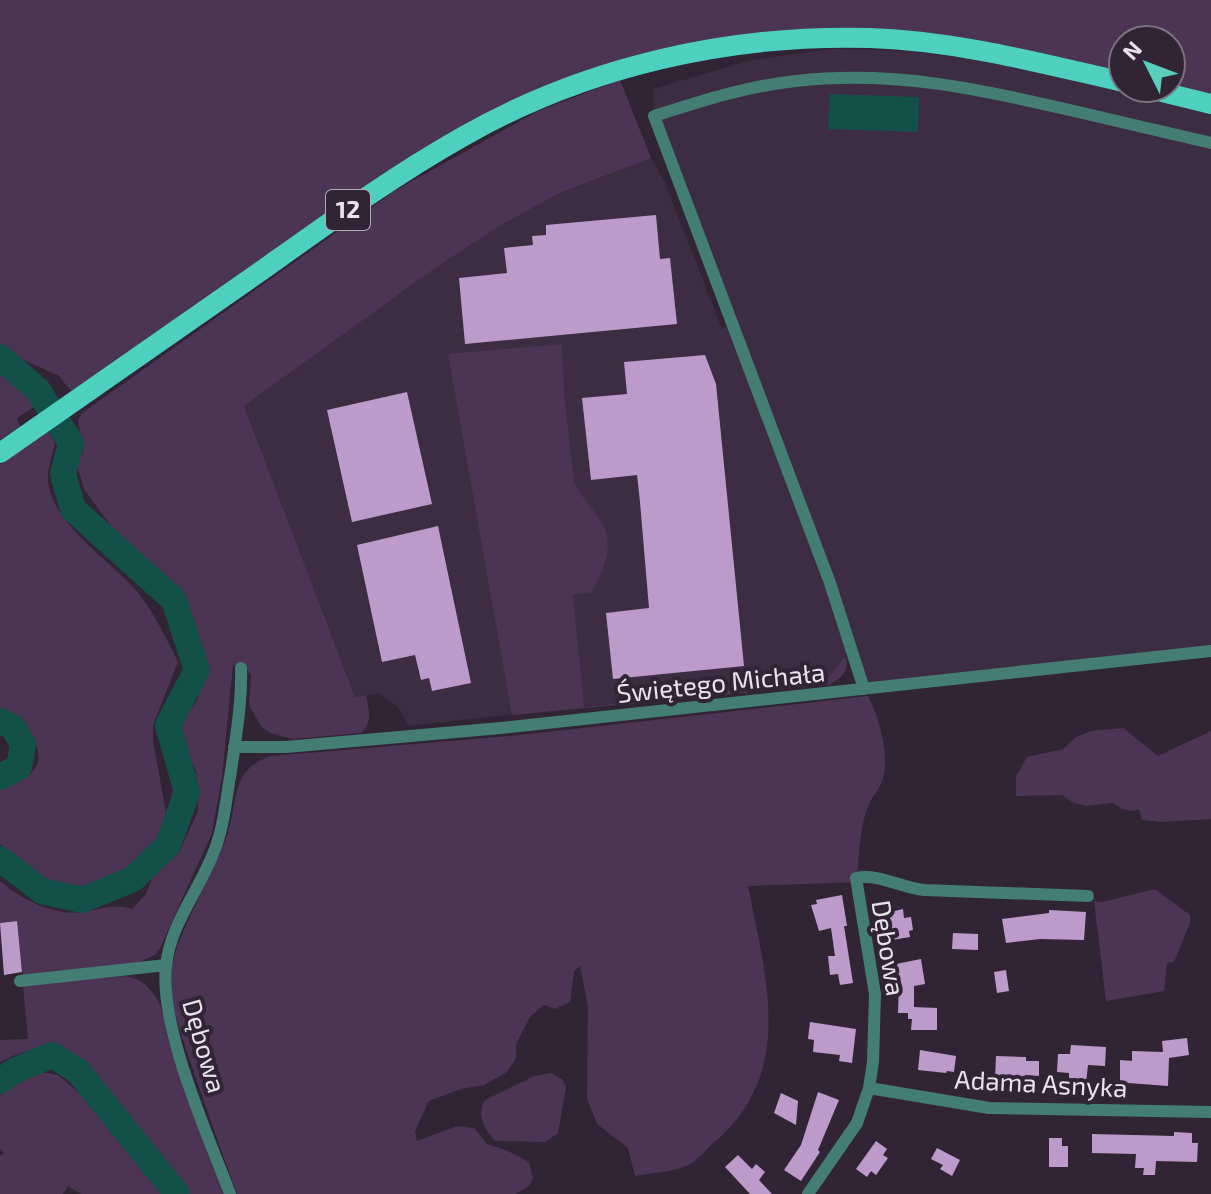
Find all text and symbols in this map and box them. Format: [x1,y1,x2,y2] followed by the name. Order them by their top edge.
[1107,24,1187,104] north arrow
[1116,35,1146,65] text: N
[326,190,370,230] road number: 12
[615,655,827,708] street label: Świętego Michała
[867,898,912,998] street label: Dębowa
[177,995,234,1096] street label: Dębowa
[954,1062,1128,1103] street label: Adama Asnyka

